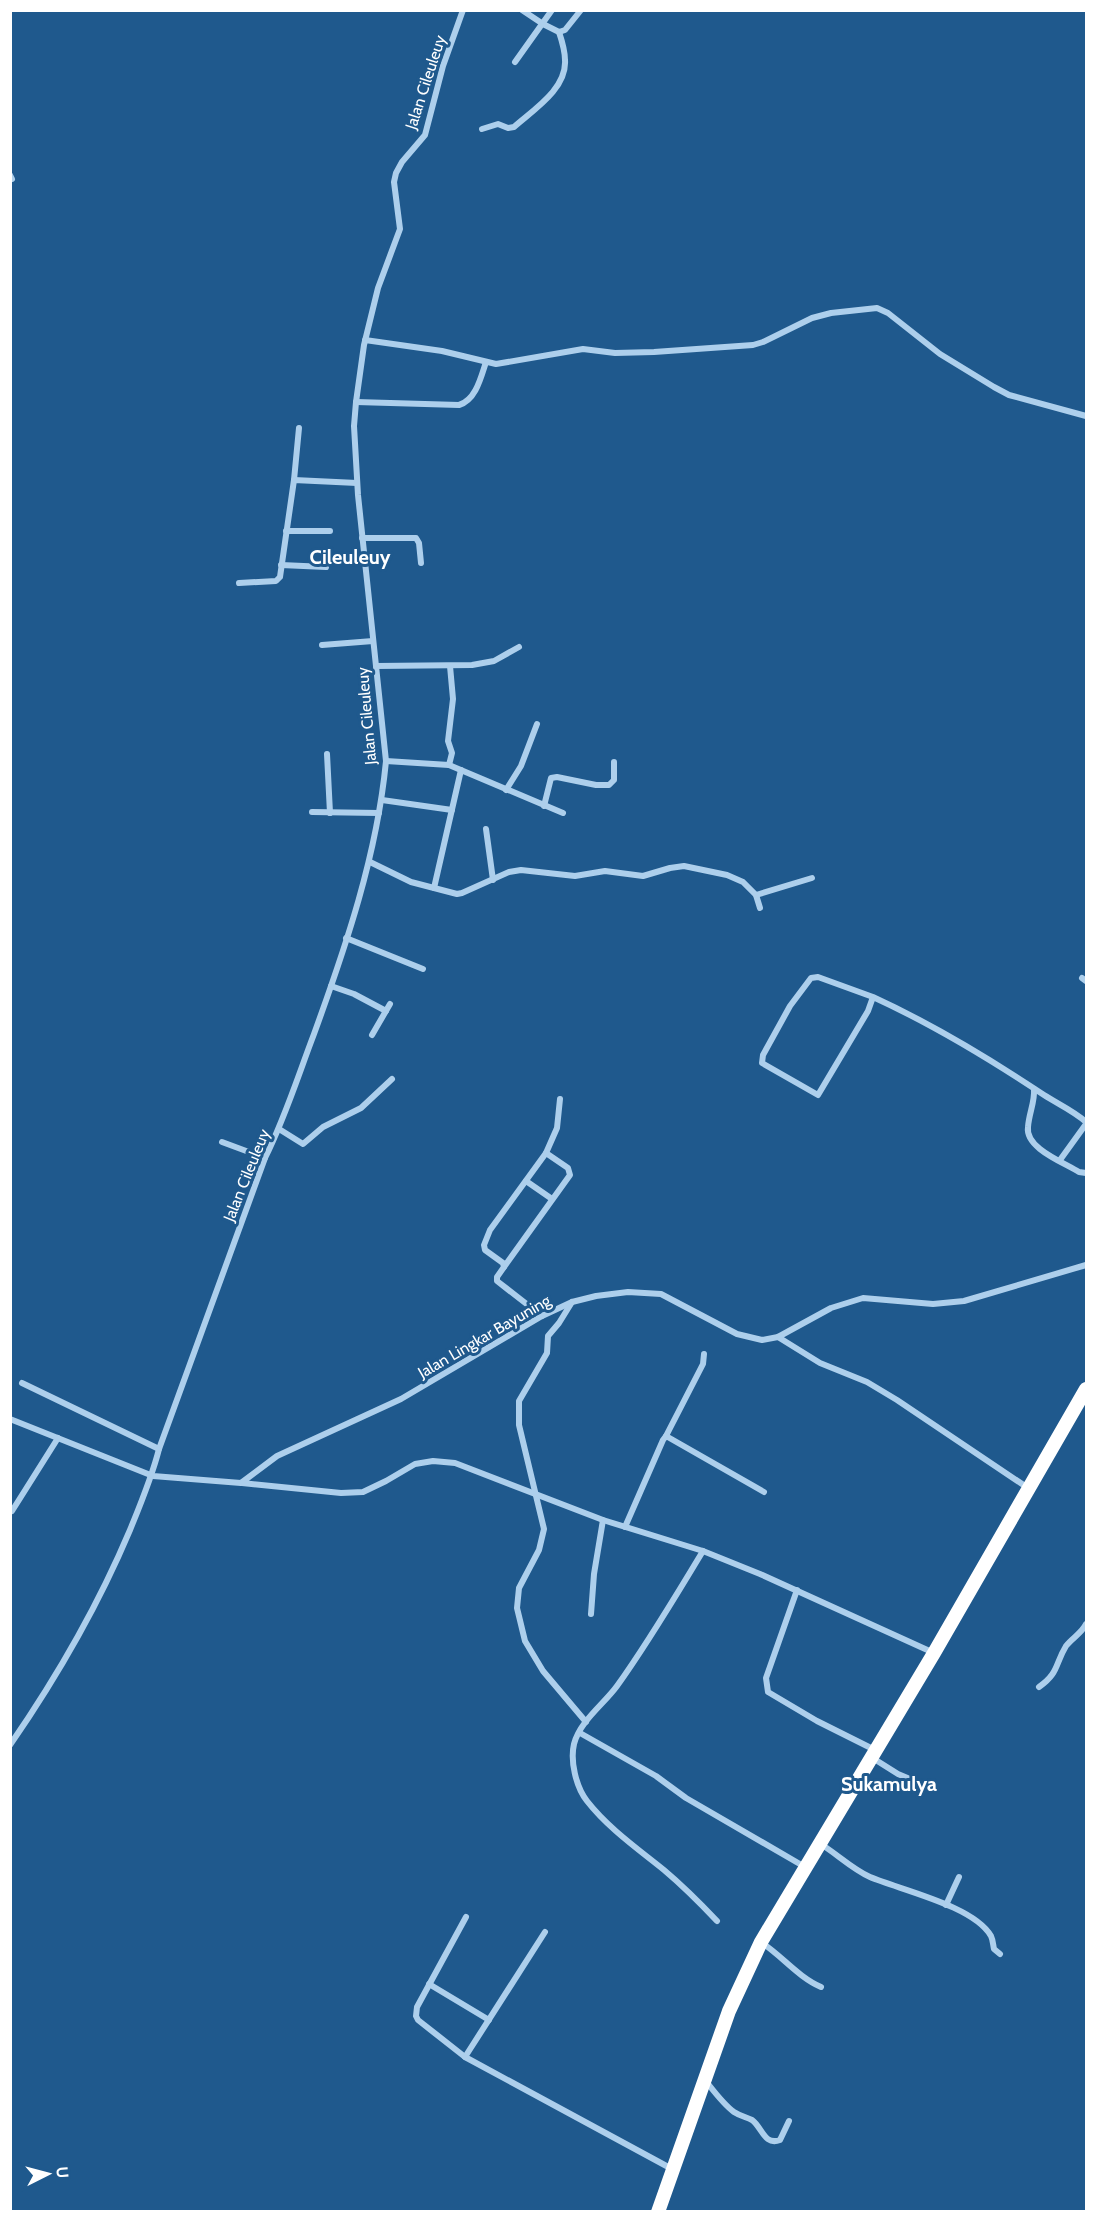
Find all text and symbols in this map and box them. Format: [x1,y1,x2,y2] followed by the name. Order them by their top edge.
[401,33,450,133] street label: Jalan Cileuleuy
[309,545,391,569] district label: Cileuleuy
[353,666,380,767] street label: Jalan Cileuleuy
[219,1126,274,1225] street label: Jalan Cileuleuy
[414,1290,555,1383] street label: Jalan Lingkar Bayuning
[841,1772,937,1796] district label: Sukamulya
[18,2144,78,2204] north arrow
[52,2166,72,2179] text: U

